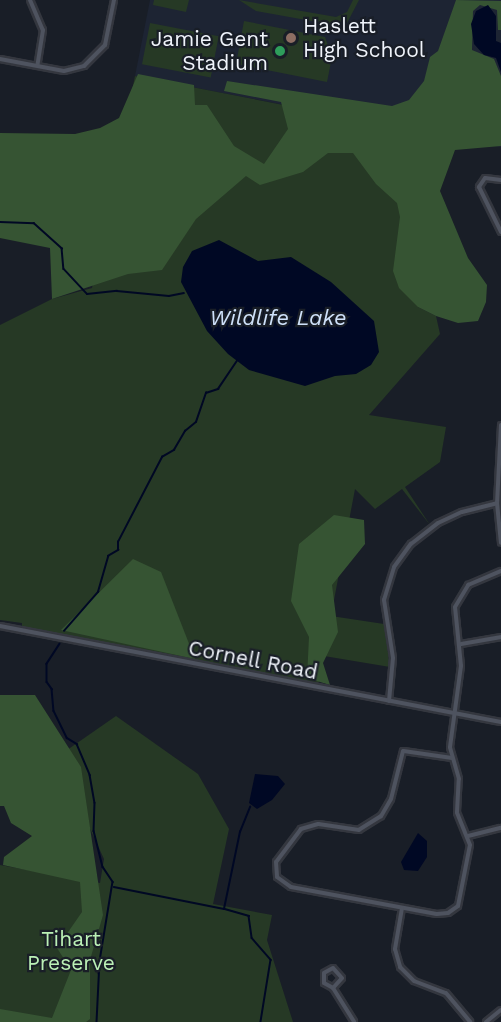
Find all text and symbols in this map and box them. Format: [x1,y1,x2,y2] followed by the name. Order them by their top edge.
[303,13,425,63] place label: Haslett High School
[151,26,268,76] place label: Jamie Gent Stadium
[284,31,298,45] marker: Haslett High School
[273,44,287,58] marker: Jamie Gent Stadium
[209,305,347,331] water label: Wildlife Lake
[186,635,320,685] street label: Cornell Road
[27,926,115,976] park label: Tihart Preserve

